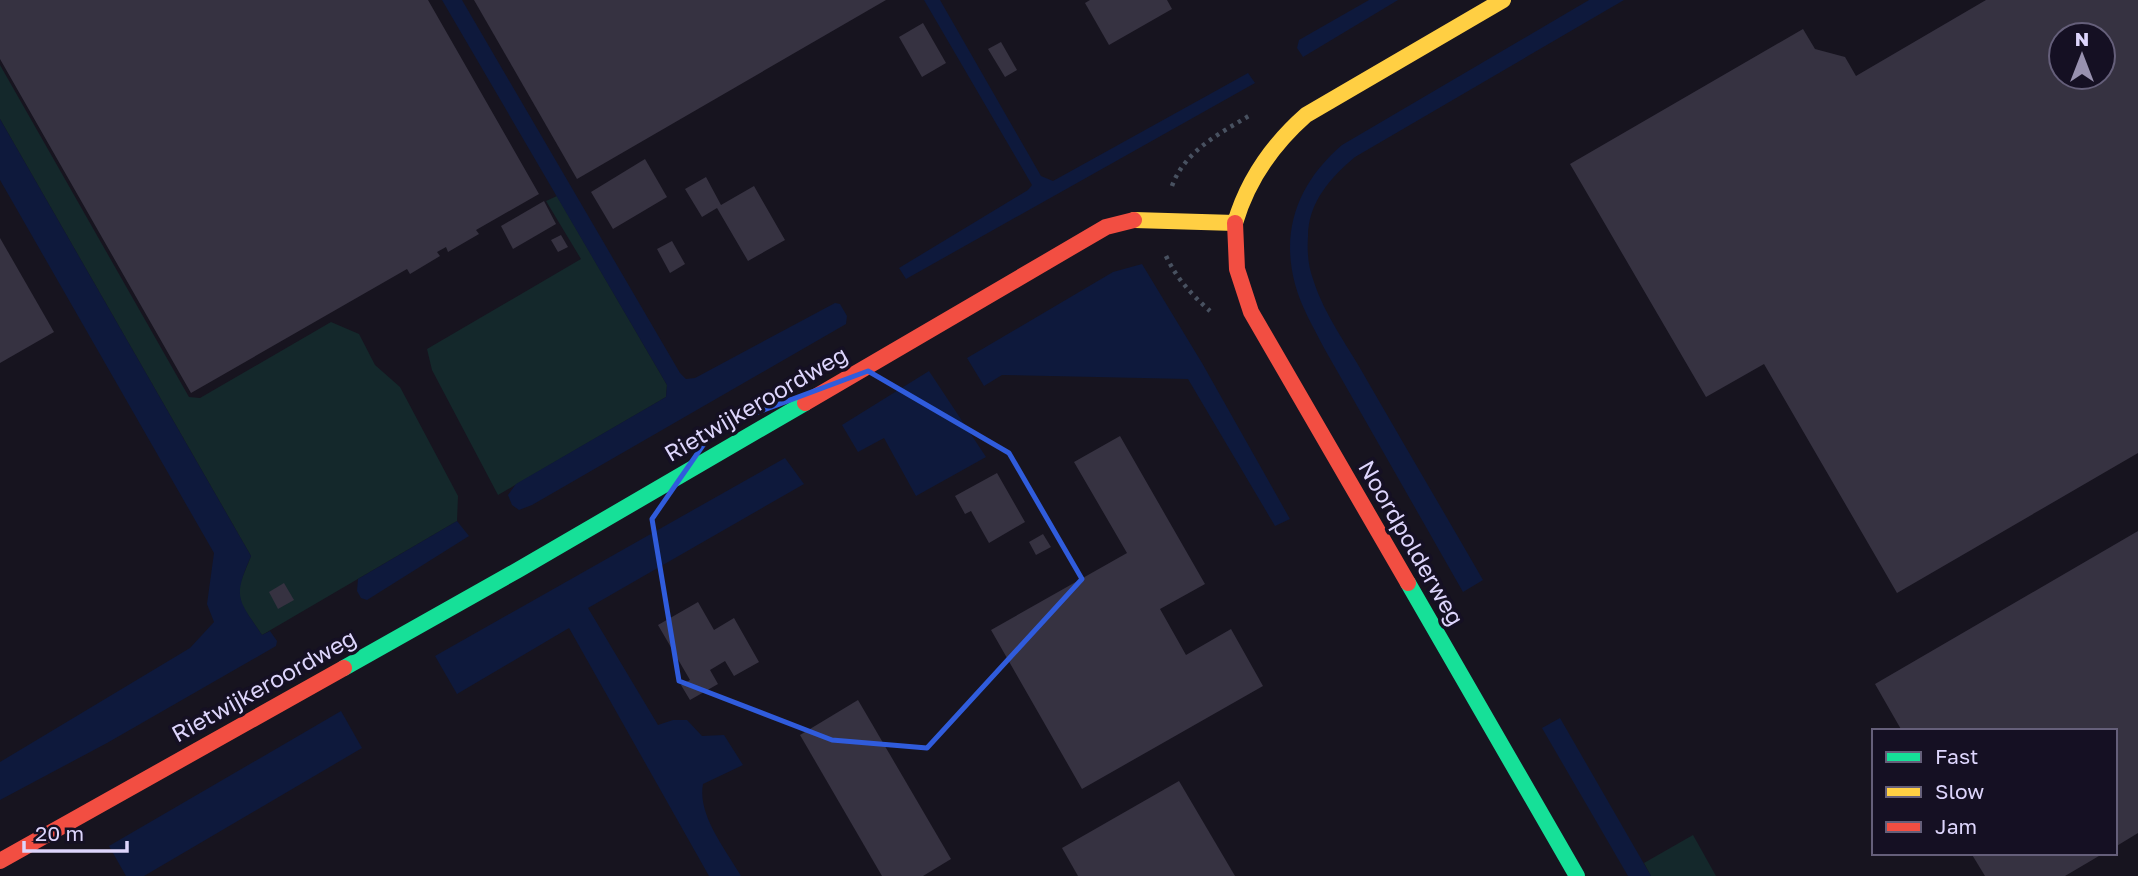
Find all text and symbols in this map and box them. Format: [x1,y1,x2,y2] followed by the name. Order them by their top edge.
[2047,21,2117,91] north arrow
[2075,27,2089,50] text: N
[659,339,852,467] street label: Rietwijkeroordweg
[1353,455,1470,630] street label: Noordpolderweg
[166,623,361,747] street label: Rietwijkeroordweg
[1872,729,2117,855] legend
[1935,743,1978,769] text: Fast
[1935,778,1984,804] text: Slow
[24,810,128,854] scale bar
[1935,813,1977,839] text: Jam
[35,820,84,846] text: 20 m

